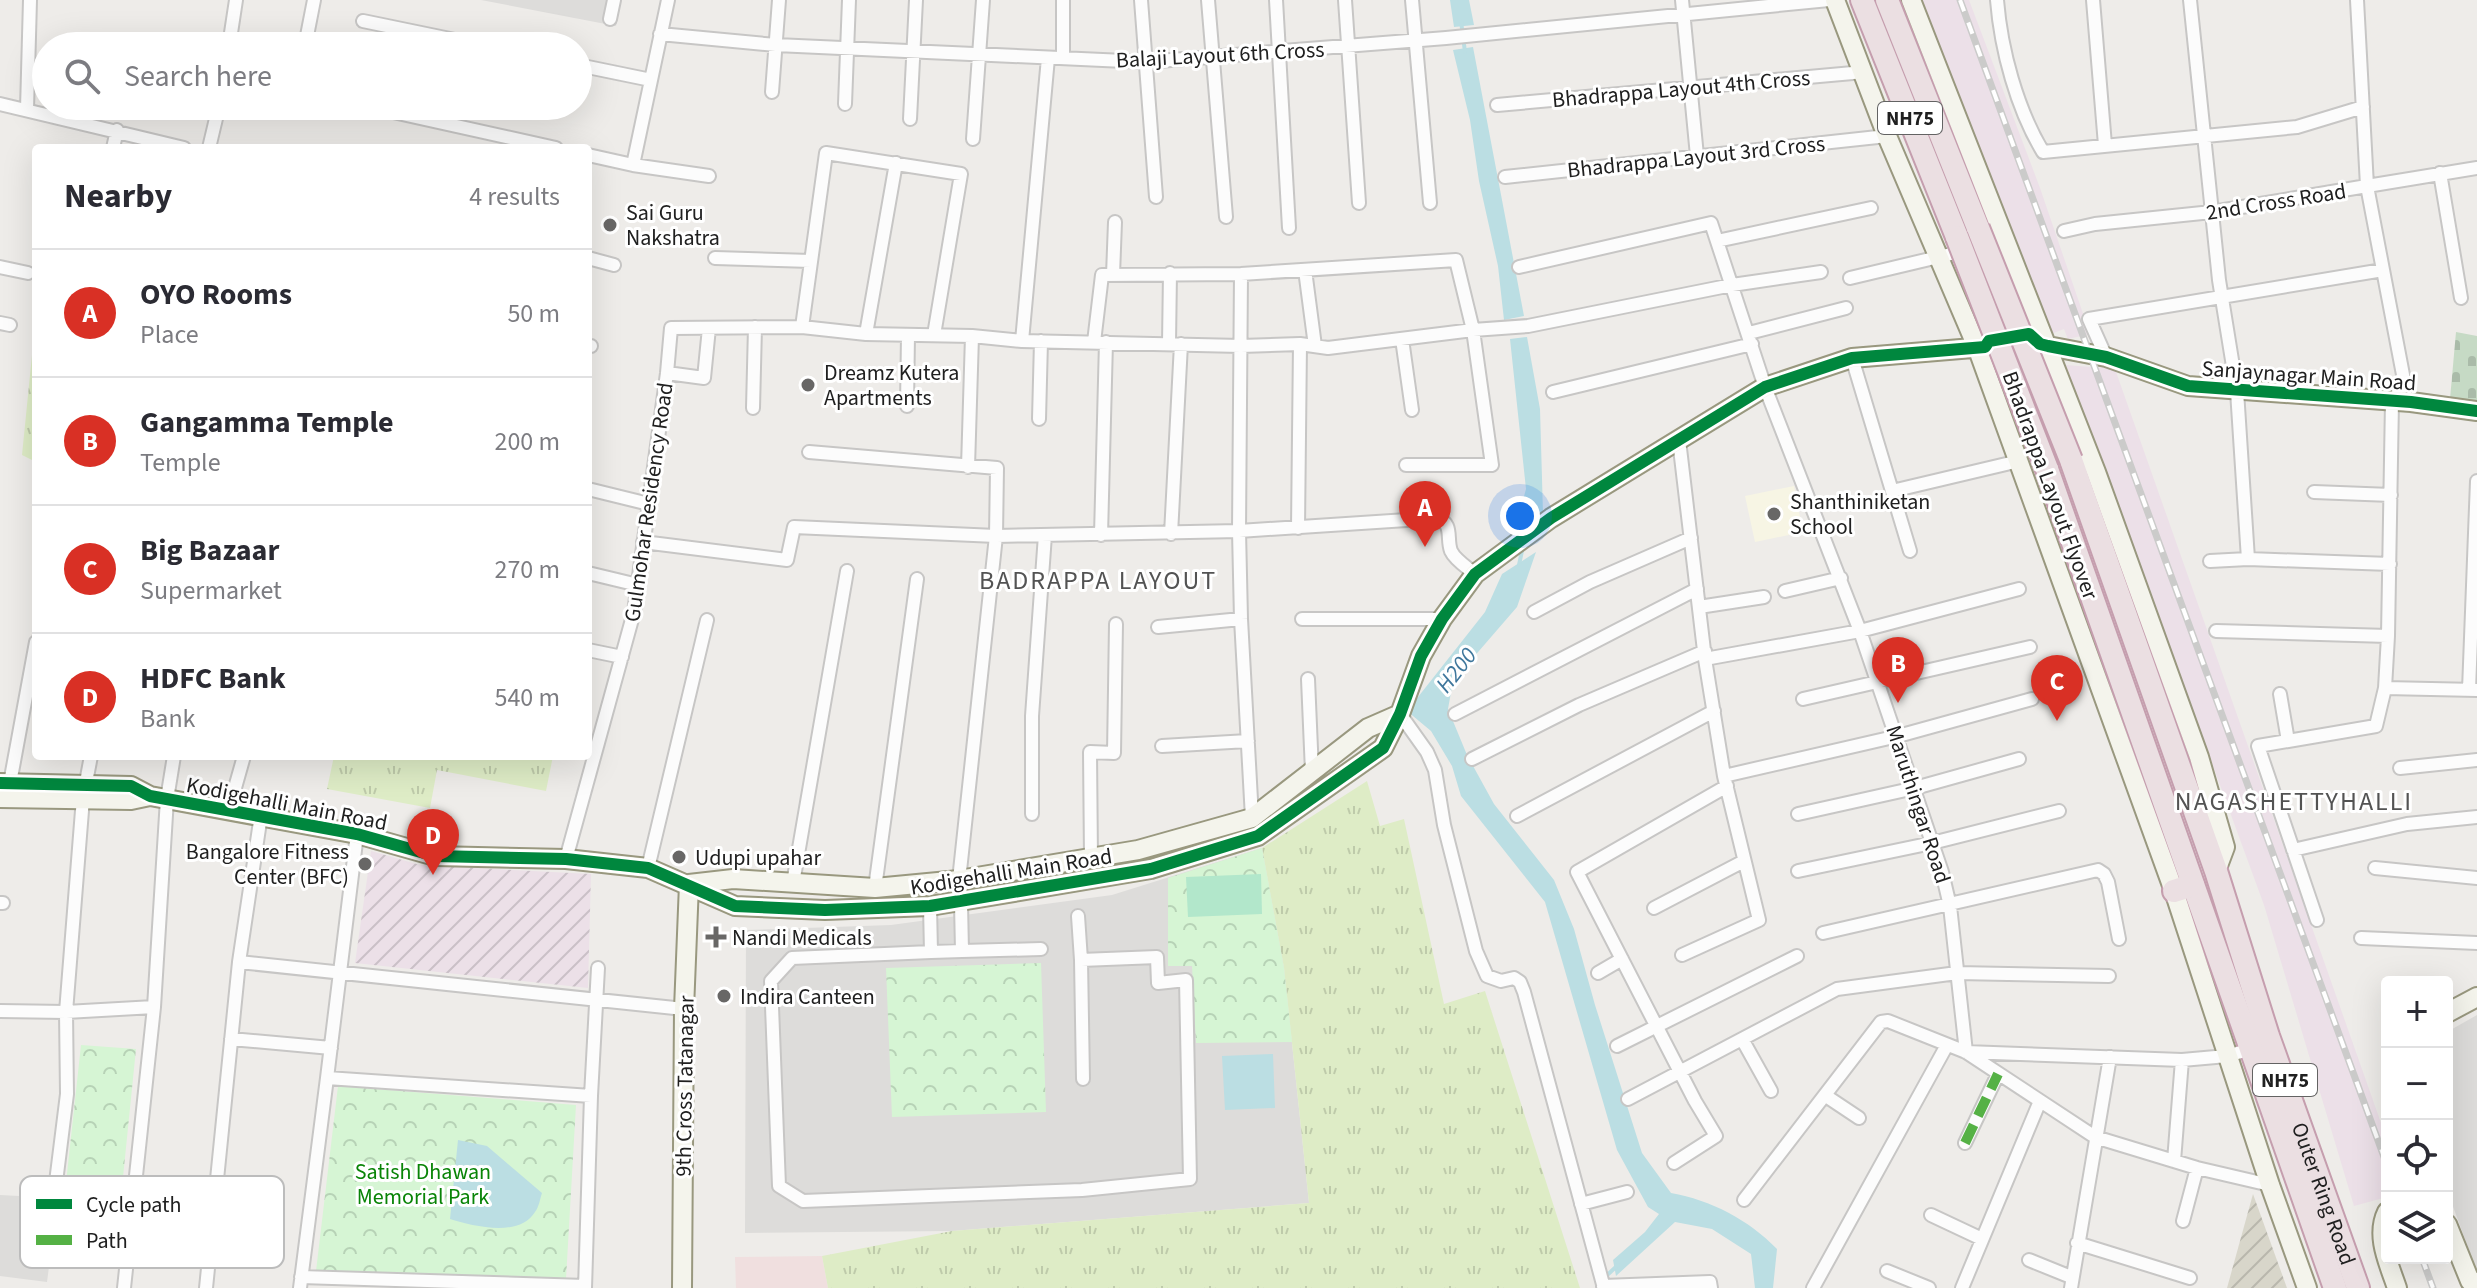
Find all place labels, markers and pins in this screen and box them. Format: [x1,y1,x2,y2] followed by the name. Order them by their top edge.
[626,197,720,254] place label: Sai Guru Nakshatra
[601,216,619,234] marker: Sai Guru Nakshatra
[824,357,959,414] place label: Dreamz Kutera Apartments
[799,376,817,394] marker: Dreamz Kutera Apartments
[1399,481,1451,547] pin: A
[1790,486,1930,543] place label: Shanthiniketan School
[1765,505,1783,523] marker: Shanthiniketan School
[1872,637,1924,703] pin: B
[2031,655,2083,721] pin: C
[407,809,459,875] pin: D
[186,836,349,893] place label: Bangalore Fitness Center (BFC)
[695,842,821,874] place label: Udupi upahar
[670,848,688,866] marker: Udupi upahar
[356,855,374,873] marker: Bangalore Fitness Center (BFC)
[732,922,872,954] place label: Nandi Medicals
[707,928,725,946] marker: Nandi Medicals
[740,981,875,1013] place label: Indira Canteen
[715,987,733,1005] marker: Indira Canteen

